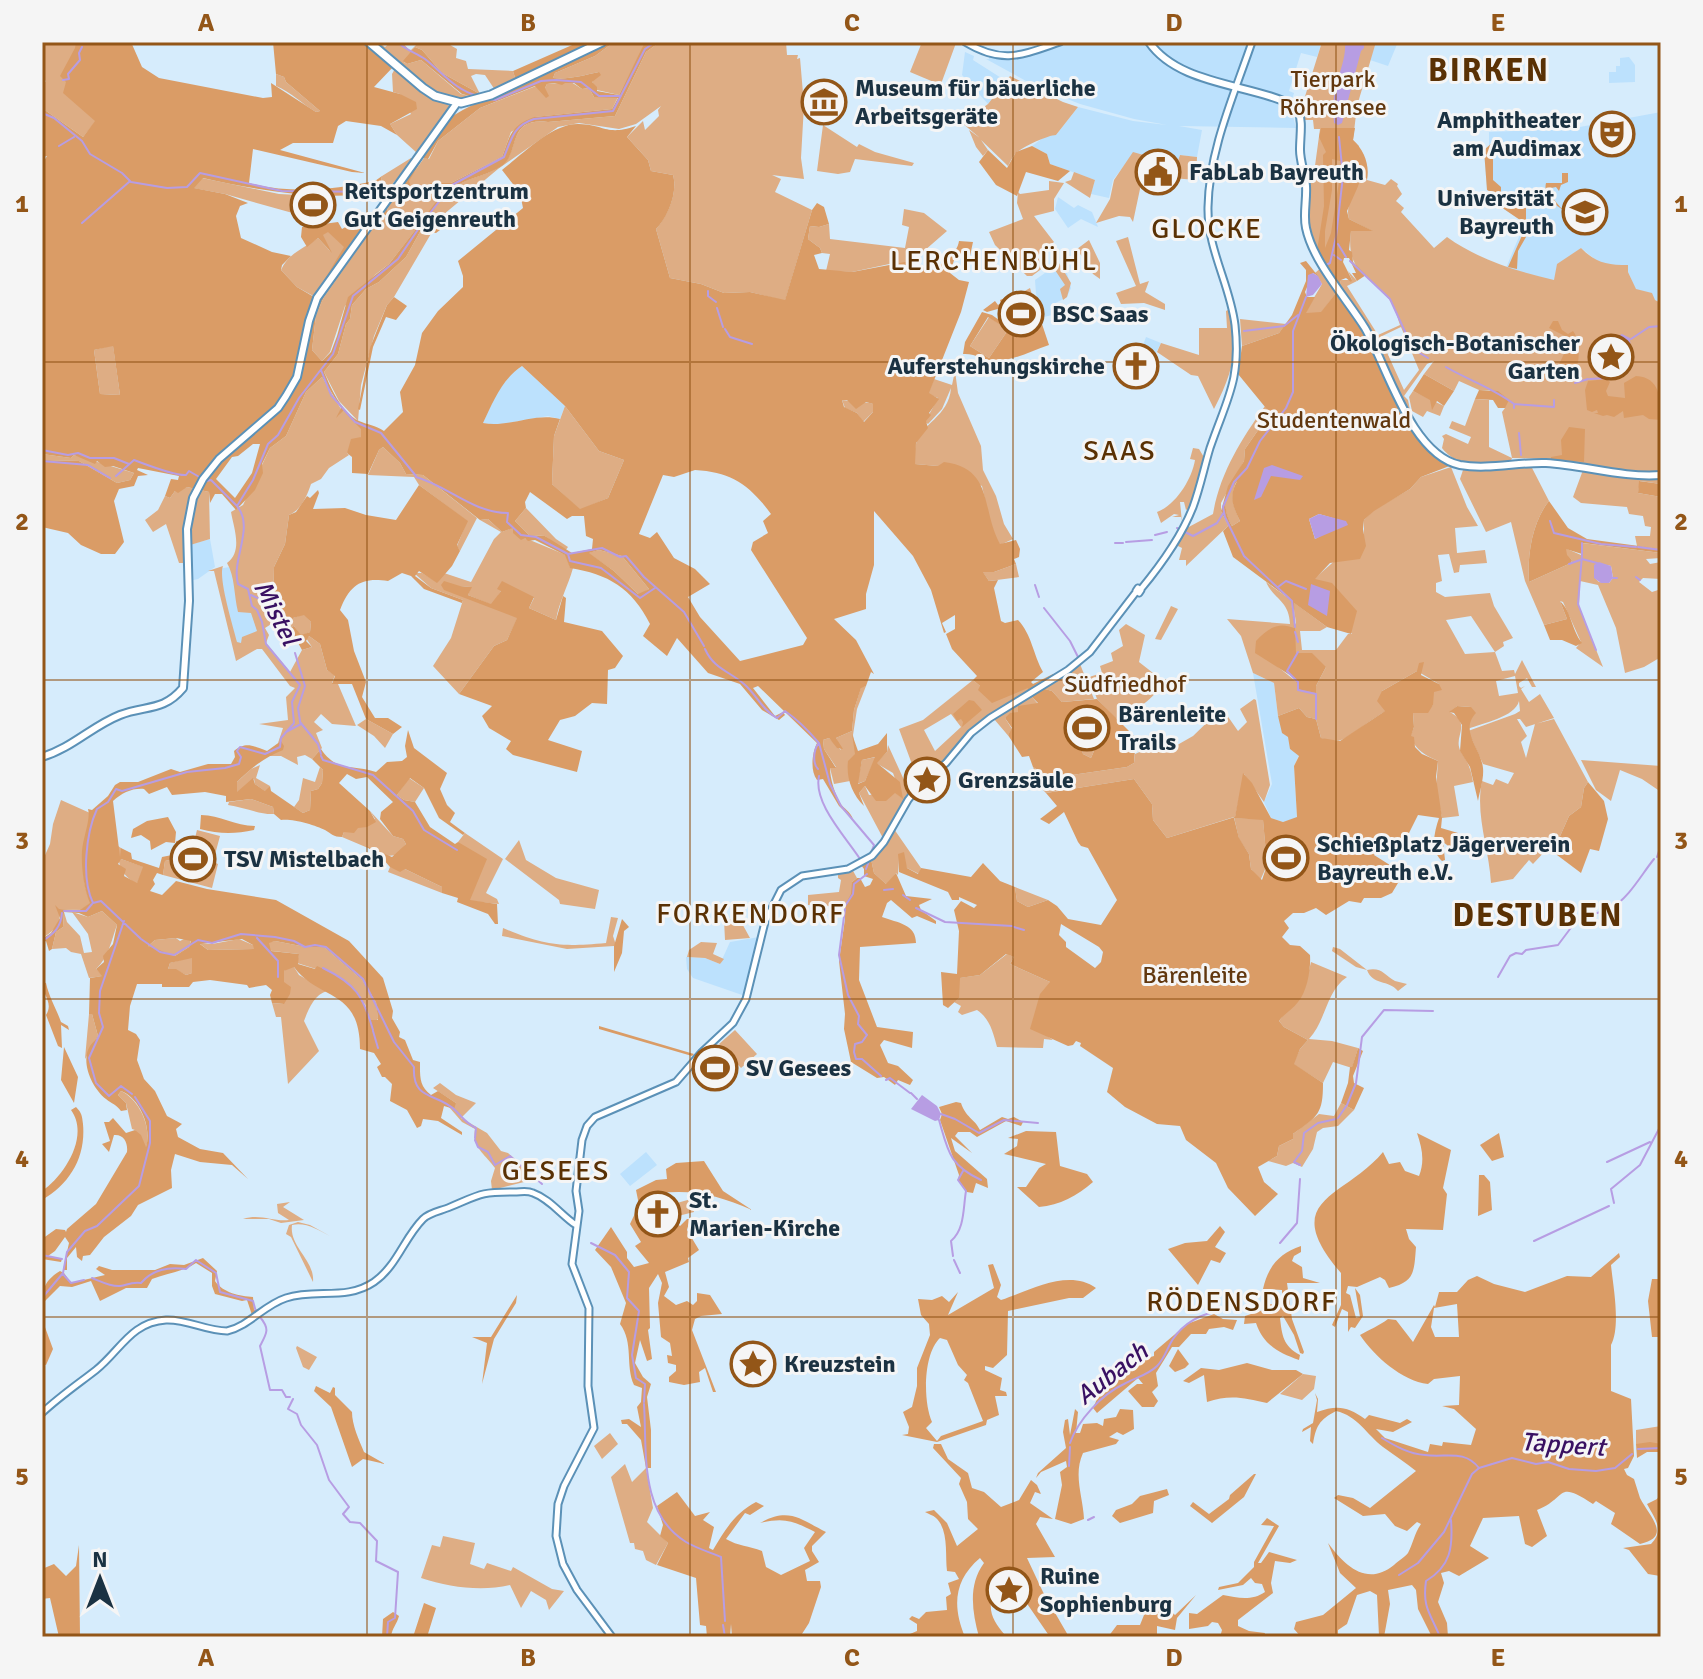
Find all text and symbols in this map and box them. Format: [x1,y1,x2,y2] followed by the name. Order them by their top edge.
[198,7,215,39] text: A
[520,7,536,39] text: B
[844,7,860,39] text: C
[1165,7,1183,39] text: D
[1491,7,1505,39] text: E
[1428,51,1550,90] district label: BIRKEN
[1279,64,1387,122] park label: Tierpark Röhrensee
[855,73,1096,131] place label: Museum für bäuerliche Arbeitsgeräte
[800,78,848,126] museum icon: Museum für bäuerliche Arbeitsgeräte
[1437,105,1581,163] place label: Amphitheater am Audimax
[1588,110,1636,158] theatre icon: Amphitheater am Audimax
[1134,148,1182,196] public building icon: FabLab Bayreuth
[1189,157,1364,187] place label: FabLab Bayreuth
[344,176,529,234] place label: Reitsportzentrum Gut Geigenreuth
[289,181,337,229] sports icon: Reitsportzentrum Gut Geigenreuth
[1437,183,1554,241] place label: Universität Bayreuth
[15,188,29,220] text: 1
[1561,188,1609,236] school or university icon: Universität Bayreuth
[1674,188,1688,220] text: 1
[1151,212,1263,246] district label: GLOCKE
[890,244,1098,278] district label: LERCHENBÜHL
[997,290,1045,338] sports icon: BSC Saas
[1052,299,1149,329] place label: BSC Saas
[1330,328,1580,386] place label: Ökologisch-Botanischer Garten
[1587,333,1635,381] place icon: Ökologisch-Botanischer Garten
[1112,342,1160,390] church icon: Auferstehungskirche
[888,351,1105,381] place label: Auferstehungskirche
[1257,405,1411,435] park label: Studentenwald
[1083,434,1157,468] district label: SAAS
[15,506,29,538] text: 2
[1674,506,1688,538] text: 2
[246,575,307,653] water label: Mistel
[1064,669,1187,699] park label: Südfriedhof
[1118,699,1226,757] place label: Bärenleite Trails
[1063,704,1111,752] sports icon: Bärenleite Trails
[903,756,951,804] place icon: Grenzsäule
[958,765,1074,795] place label: Grenzsäule
[15,825,29,857] text: 3
[1674,825,1688,857] text: 3
[1317,829,1570,887] place label: Schießplatz Jägerverein Bayreuth e.V.
[1262,834,1310,882] sports icon: Schießplatz Jägerverein Bayreuth e.V.
[169,835,217,883] sports icon: TSV Mistelbach
[224,844,384,874] place label: TSV Mistelbach
[1453,896,1623,935] district label: DESTUBEN
[656,897,846,931] district label: FORKENDORF
[1142,960,1248,990] park label: Bärenleite
[691,1044,739,1092] sports icon: SV Gesees
[746,1053,852,1083] place label: SV Gesees
[15,1143,29,1175] text: 4
[1674,1143,1688,1175] text: 4
[502,1154,610,1188] district label: GESEES
[689,1185,840,1243] place label: St. Marien-Kirche
[634,1190,682,1238] church icon: St. Marien-Kirche
[1146,1285,1338,1319] district label: RÖDENSDORF
[1069,1335,1155,1412] water label: Aubach
[729,1340,777,1388] place icon: Kreuzstein
[784,1349,896,1379] place label: Kreuzstein
[1520,1426,1609,1464] water label: Tappert
[15,1461,29,1493] text: 5
[1674,1461,1688,1493] text: 5
[60,1539,140,1619] north arrow
[92,1546,108,1573] text: N
[1040,1561,1172,1619] place label: Ruine Sophienburg
[985,1566,1033,1614] place icon: Ruine Sophienburg
[198,1642,215,1674] text: A
[520,1642,536,1674] text: B
[844,1642,860,1674] text: C
[1165,1642,1183,1674] text: D
[1491,1642,1505,1674] text: E

